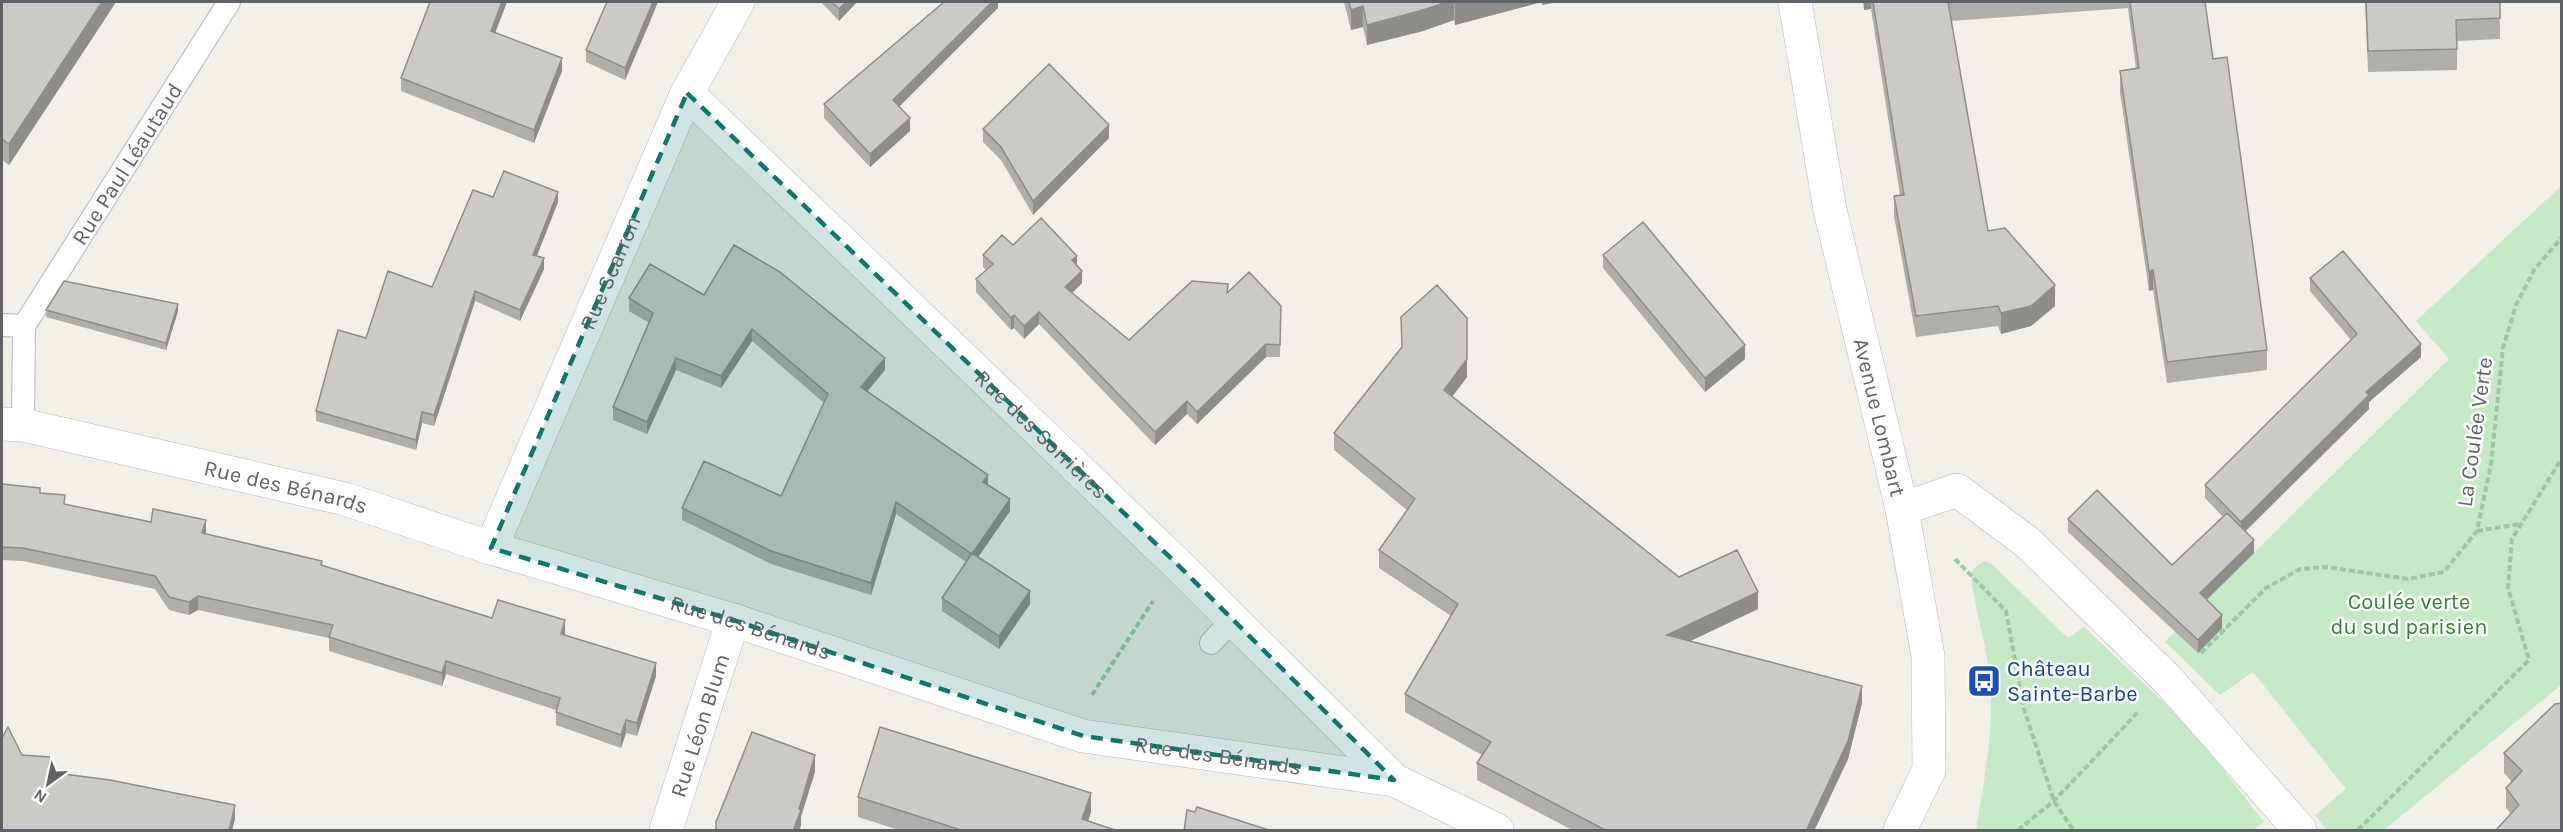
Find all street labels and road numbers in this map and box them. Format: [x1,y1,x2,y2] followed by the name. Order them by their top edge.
[67,79,188,250] street label: Rue Paul Léautaud
[575,212,647,334] street label: Rue Scarron
[1847,336,1911,499] street label: Avenue Lombart
[2452,356,2498,509] street label: La Coulée Verte
[969,365,1113,504] street label: Rue des Sorrières
[201,455,371,520] street label: Rue des Bénards
[667,590,834,666] street label: Rue des Bénards
[665,650,735,801] street label: Rue Léon Blum
[1133,731,1303,781] street label: Rue des Bénards

